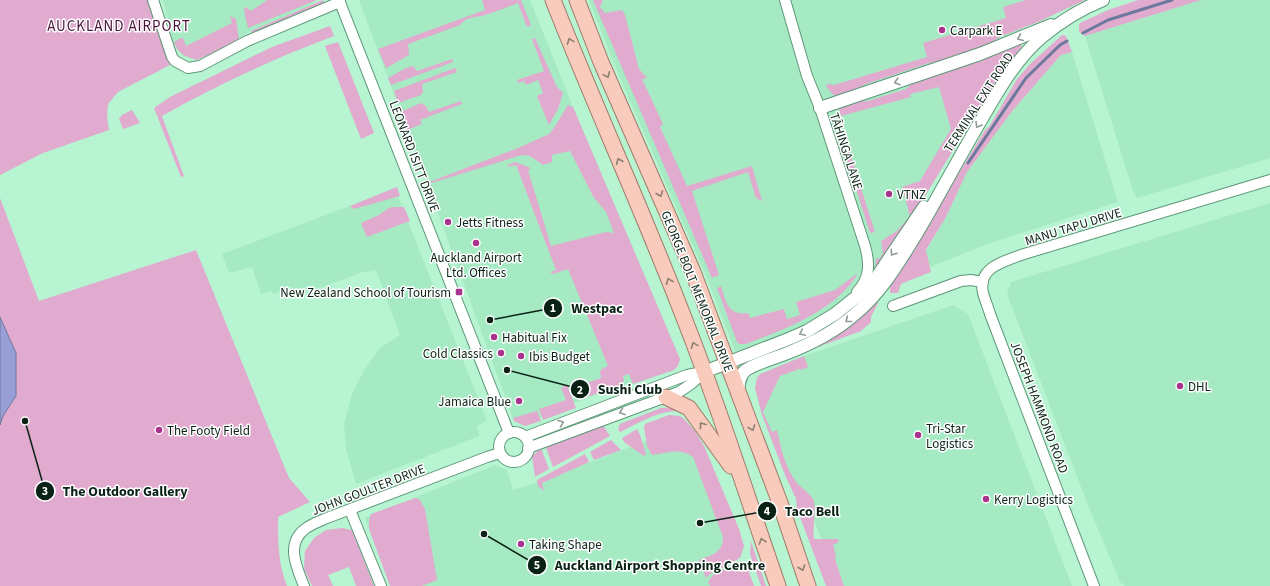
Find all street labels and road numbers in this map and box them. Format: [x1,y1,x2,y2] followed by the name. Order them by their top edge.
[940,49,1018,156] street label: TERMINAL EXIT ROAD
[385,98,444,215] street label: LEONARD ISITT DRIVE
[825,110,867,192] street label: TĀHINGA LANE
[1023,204,1124,250] street label: MANU TAPU DRIVE
[656,208,738,375] street label: GEORGE BOLT MEMORIAL DRIVE
[1006,339,1073,476] street label: JOSEPH HAMMOND ROAD
[309,460,428,520] street label: JOHN GOULTER DRIVE

